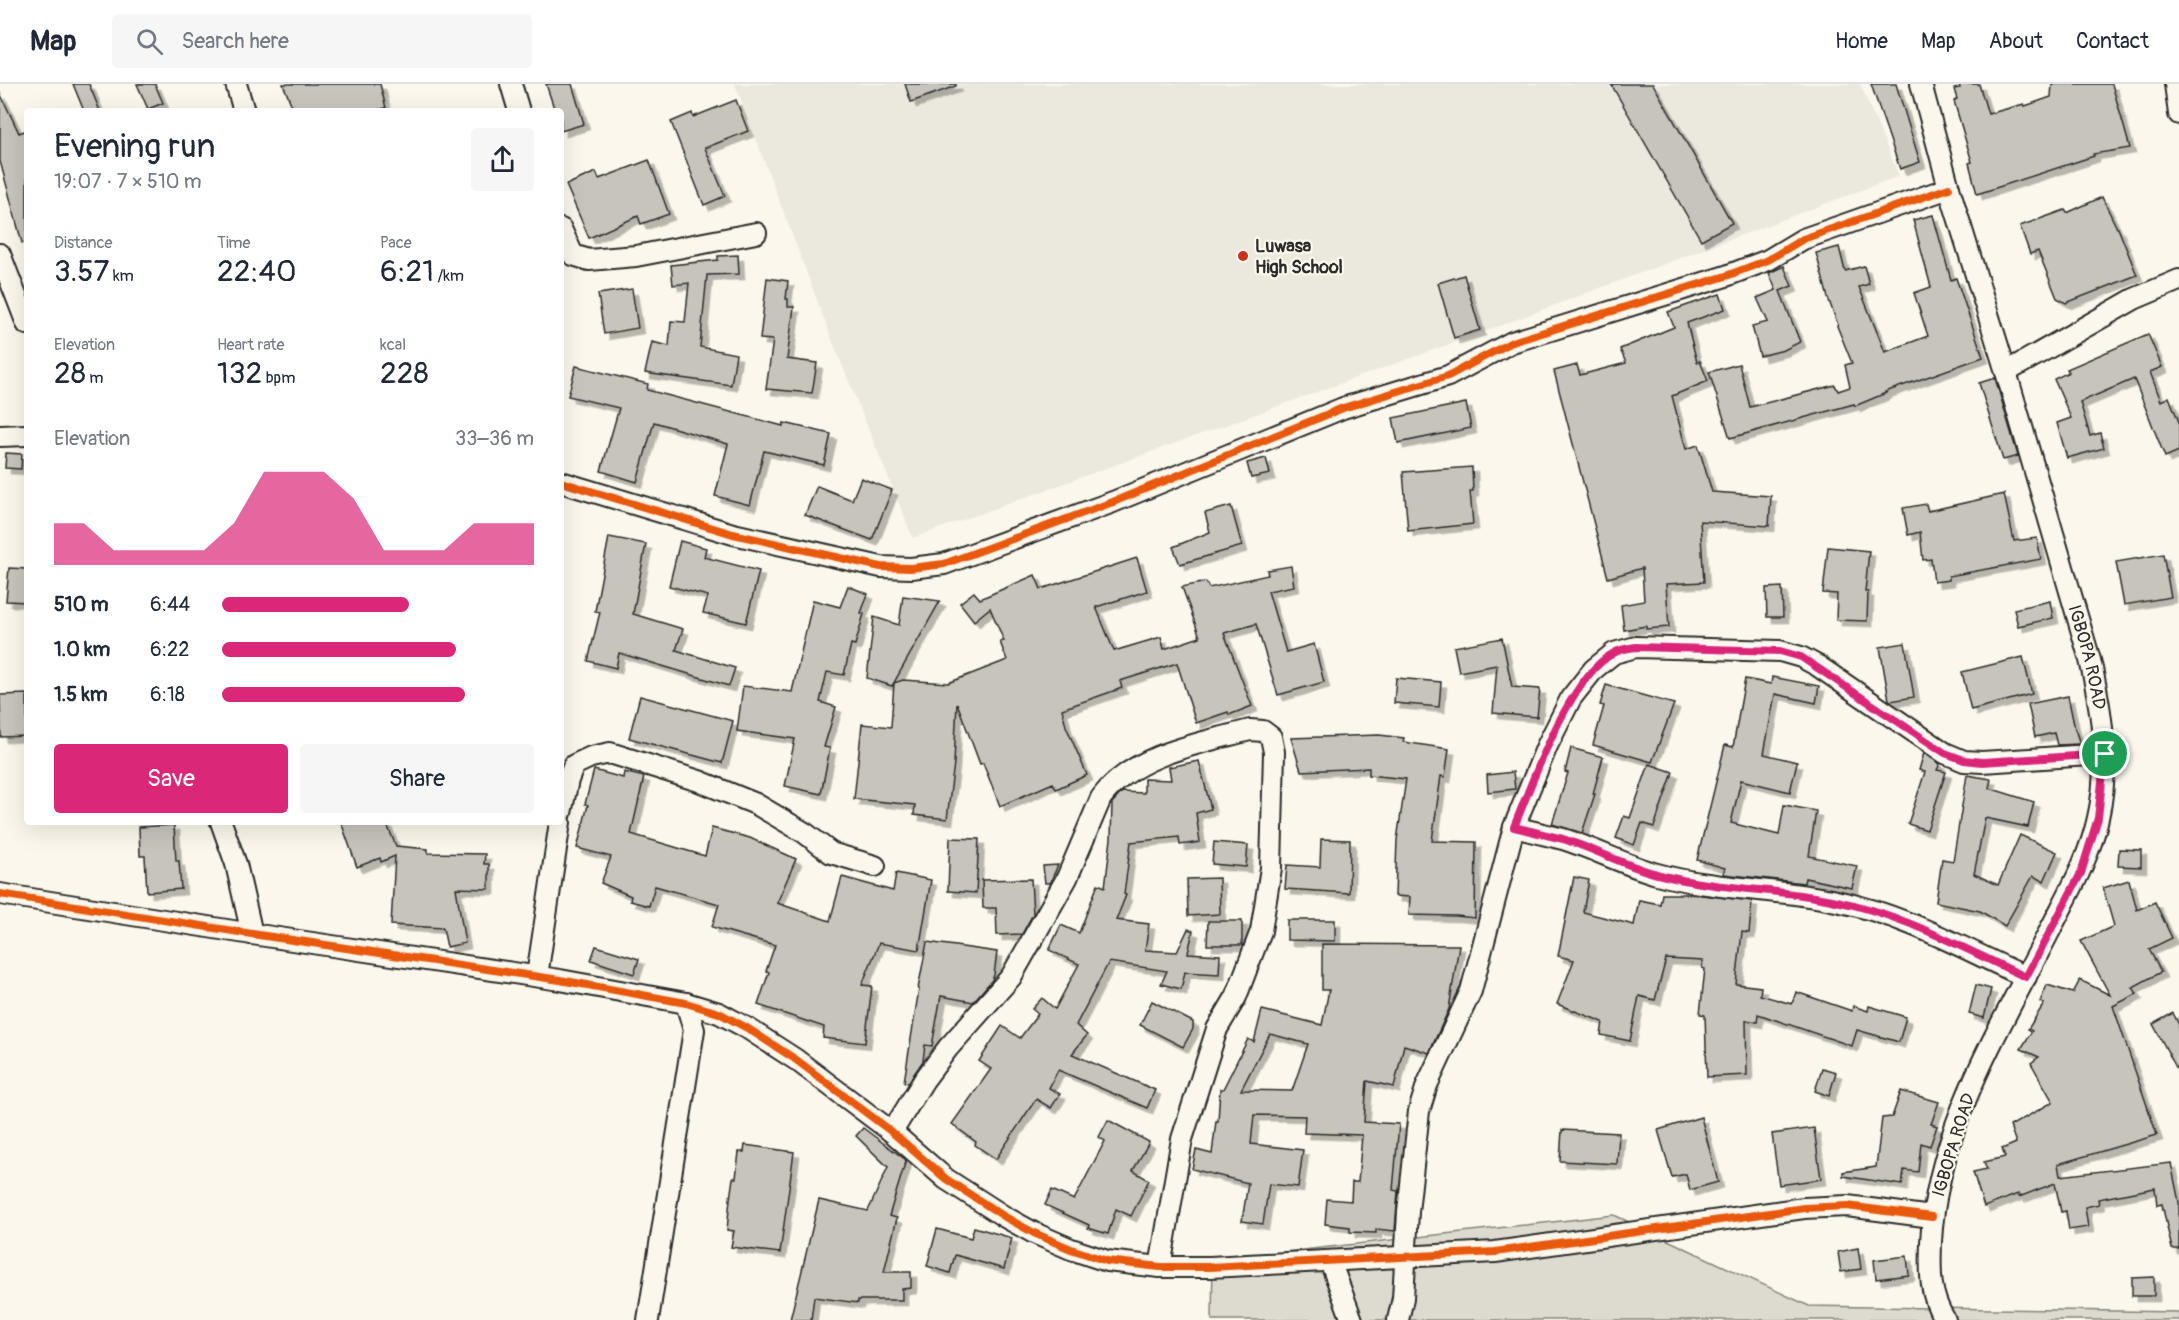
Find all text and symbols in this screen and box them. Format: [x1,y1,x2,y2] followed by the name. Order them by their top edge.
[112,14,532,68] search box
[30,24,76,59] text: Map
[133,25,166,58] icon: search
[181,27,289,55] text: Search here
[1835,28,1888,55] text: Home
[1921,28,1956,55] text: Map
[1989,28,2043,55] text: About
[2076,28,2149,55] text: Contact
[54,126,215,167] text: Evening run
[471,128,534,191] button: share
[54,169,202,194] text: 19:07 · 7 × 510 m
[54,233,113,253] text: Distance
[217,233,250,253] text: Time
[380,233,412,253] text: Pace
[1255,235,1343,279] place label: Luwasa High School
[1236,249,1250,263] marker: Luwasa High School
[54,253,109,290] text: 3.57
[217,253,296,290] text: 22:40
[380,253,434,290] text: 6:21
[109,266,134,286] text: km
[434,266,464,286] text: /km
[54,335,115,355] text: Elevation
[217,335,284,355] text: Heart rate
[380,335,406,355] text: kcal
[54,355,86,392] text: 28
[217,355,262,392] text: 132
[380,355,429,392] text: 228
[86,368,104,388] text: m
[262,368,295,388] text: bpm
[54,426,130,451] text: Elevation
[455,426,534,451] text: 33–36 m
[54,592,108,617] text: 510 m
[150,592,190,617] text: 6:44
[2063,602,2111,711] street label: IGBOPA ROAD
[54,637,110,662] text: 1.0 km
[150,637,189,662] text: 6:22
[54,682,107,707] text: 1.5 km
[150,682,185,707] text: 6:18
[2079,728,2130,779] pin
[2088,737,2121,770] icon: arrive
[54,744,288,813] button: Save
[300,744,534,813] button: Share
[1927,1090,1981,1200] street label: IGBOPA ROAD

